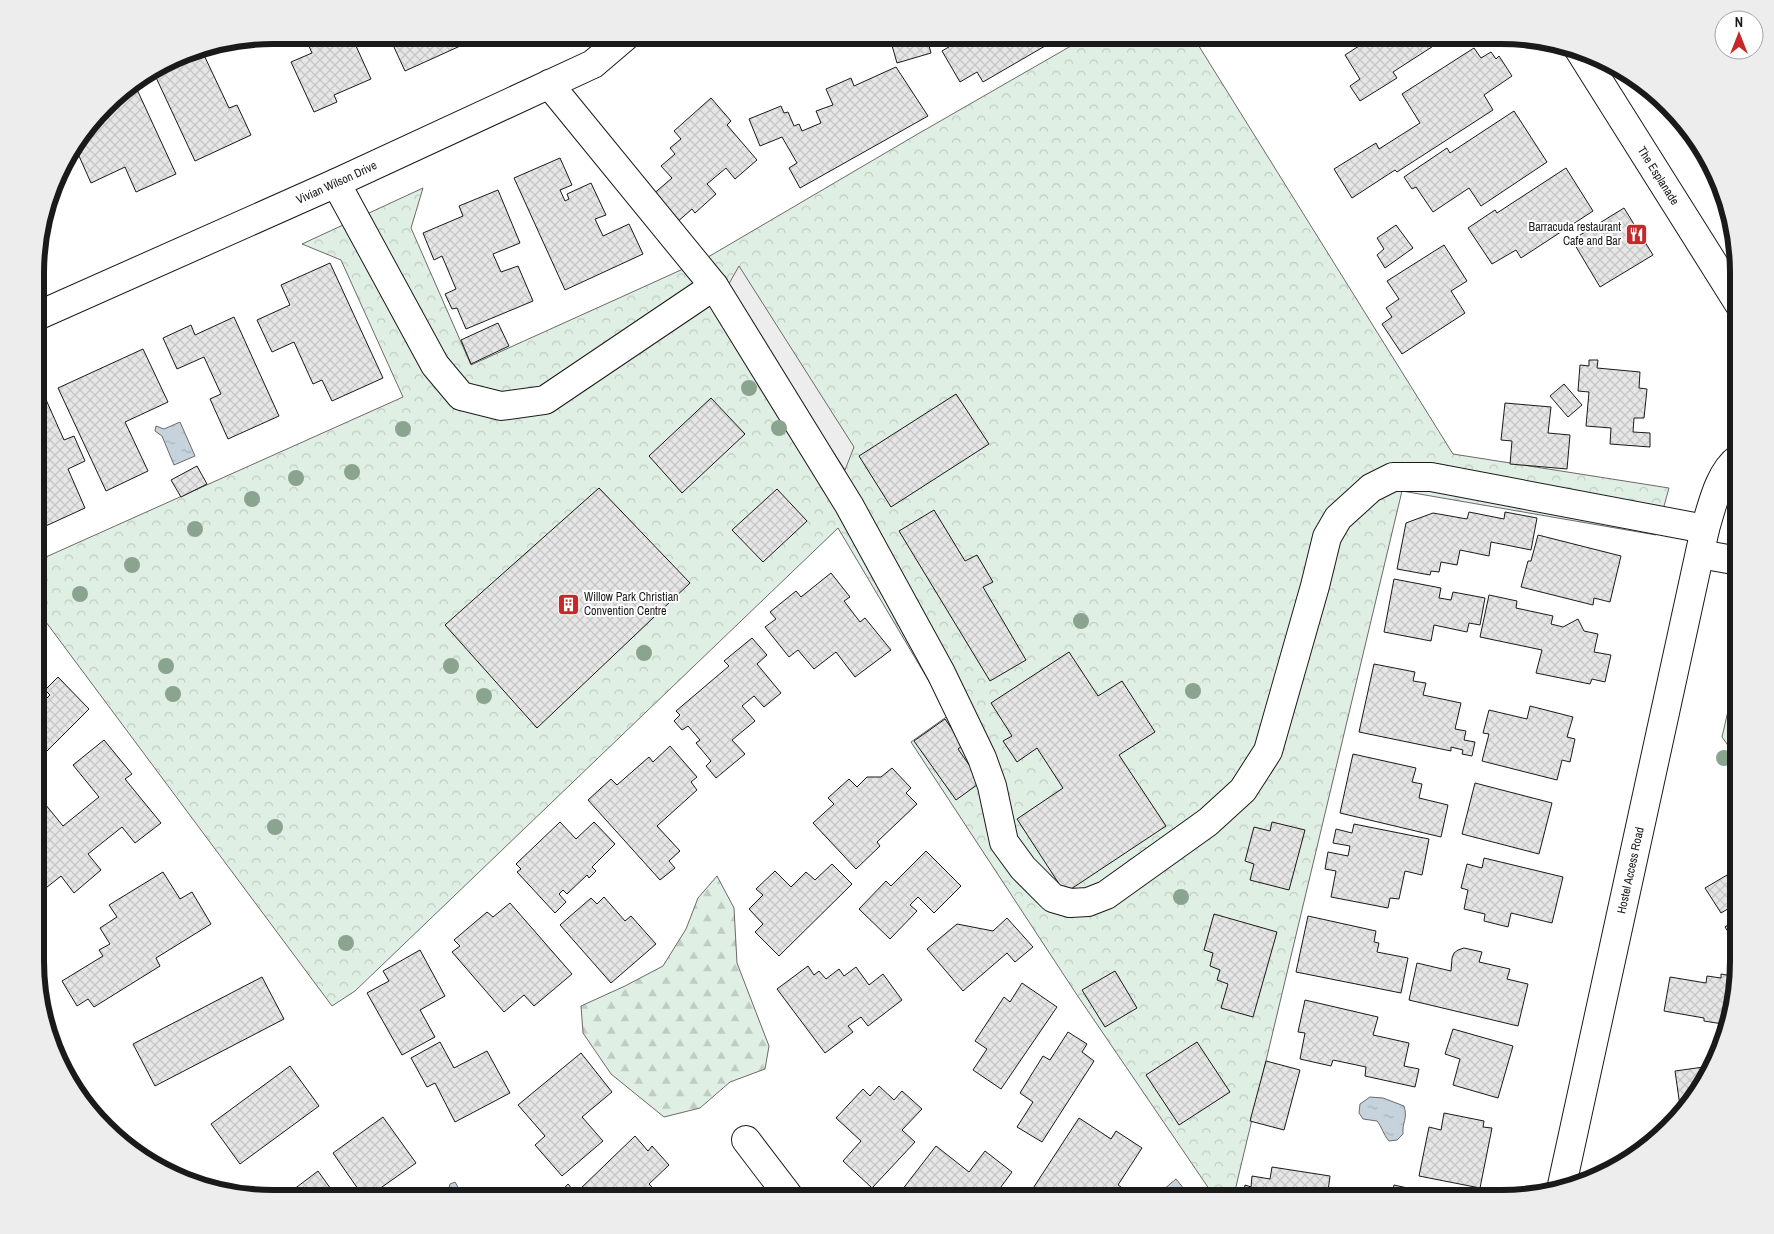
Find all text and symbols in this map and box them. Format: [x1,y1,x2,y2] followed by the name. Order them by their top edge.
[1714,10,1764,60] north arrow
[1735,13,1743,31] text: N
[1634,143,1683,208] street label: The Esplanade
[294,157,380,208] street label: Vivian Wilson Drive
[1529,219,1622,249] place label: Barracuda restaurant Cafe and Bar
[1625,222,1649,246] restaurant icon: Barracuda restaurant Cafe and Bar
[584,589,679,619] place label: Willow Park Christian Convention Centre
[556,592,580,616] building icon: Willow Park Christian Convention Centre
[1613,826,1648,915] street label: Hostel Access Road

